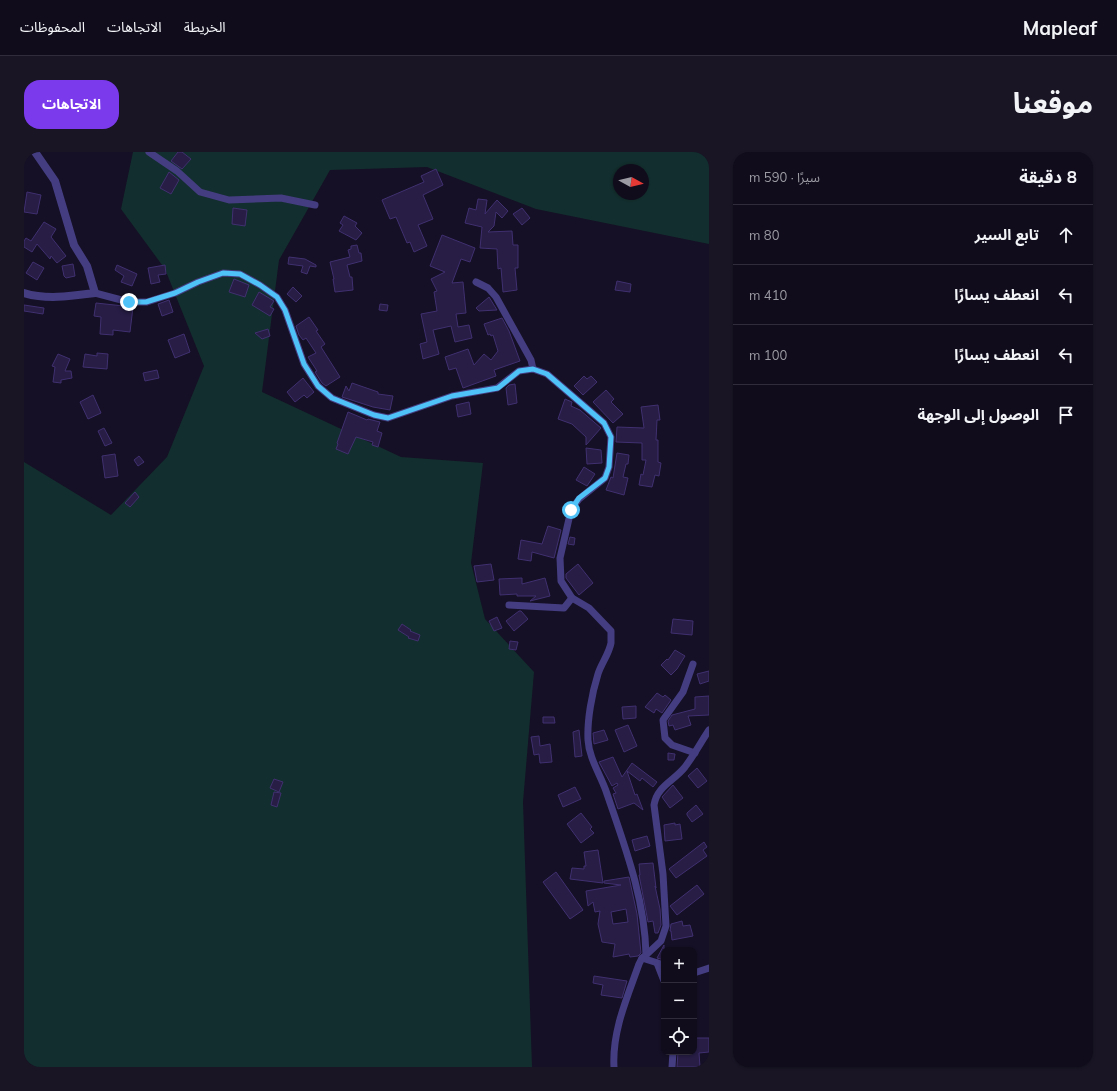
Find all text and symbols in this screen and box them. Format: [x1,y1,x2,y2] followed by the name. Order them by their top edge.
[1023,16,1097,40] text: Mapleaf
[20,18,85,36] text: المحفوظات
[107,18,162,36] text: الاتجاهات
[184,18,226,36] text: الخريطة
[24,80,119,129] button: الاتجاهات
[1013,85,1093,120] text: موقعنا
[613,164,649,200] north arrow
[1019,166,1077,187] text: 8 دقيقة
[749,169,820,185] text: سيرًا · 590 m
[1055,224,1077,246] icon: ahead
[975,225,1039,244] text: تابع السير
[749,227,779,243] text: 80 m
[1055,284,1077,306] icon: left
[954,285,1039,304] text: انعطف يسارًا
[749,287,787,303] text: 410 m
[120,293,138,311] route end
[1055,344,1077,366] icon: left
[954,345,1039,364] text: انعطف يسارًا
[749,347,787,363] text: 100 m
[1055,404,1077,426] icon: arrive
[918,405,1039,424] text: الوصول إلى الوجهة
[562,501,580,519] route start
[661,947,697,1055] map controls
[661,947,697,983] button: +
[661,983,697,1019] button: −
[661,1019,697,1055] button: locate

